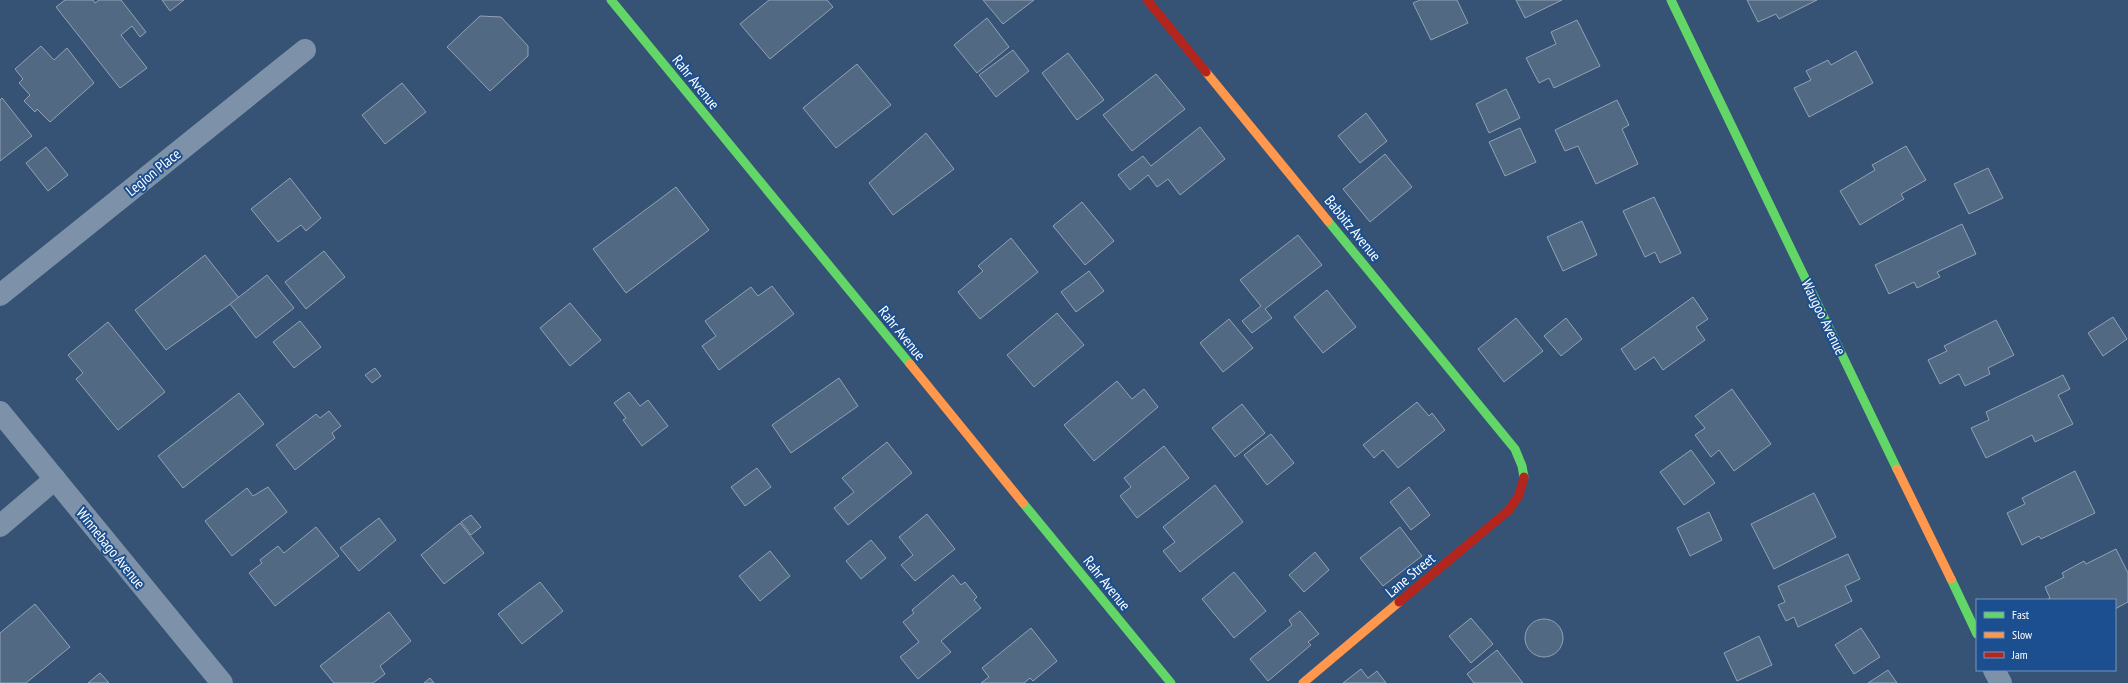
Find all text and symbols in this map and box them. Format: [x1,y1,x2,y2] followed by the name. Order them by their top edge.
[668,51,724,113] street label: Rahr Avenue
[122,144,184,200] street label: Legion Place
[1321,191,1385,265] street label: Babbitz Avenue
[1797,276,1851,358] street label: Waugoo Avenue
[874,302,930,364] street label: Rahr Avenue
[73,504,149,592] street label: Winnebago Avenue
[1381,549,1439,601] street label: Lane Street
[1079,552,1135,614] street label: Rahr Avenue
[1976,599,2116,671] legend
[2012,607,2030,622] text: Fast
[2012,627,2033,642] text: Slow
[2011,647,2028,662] text: Jam

